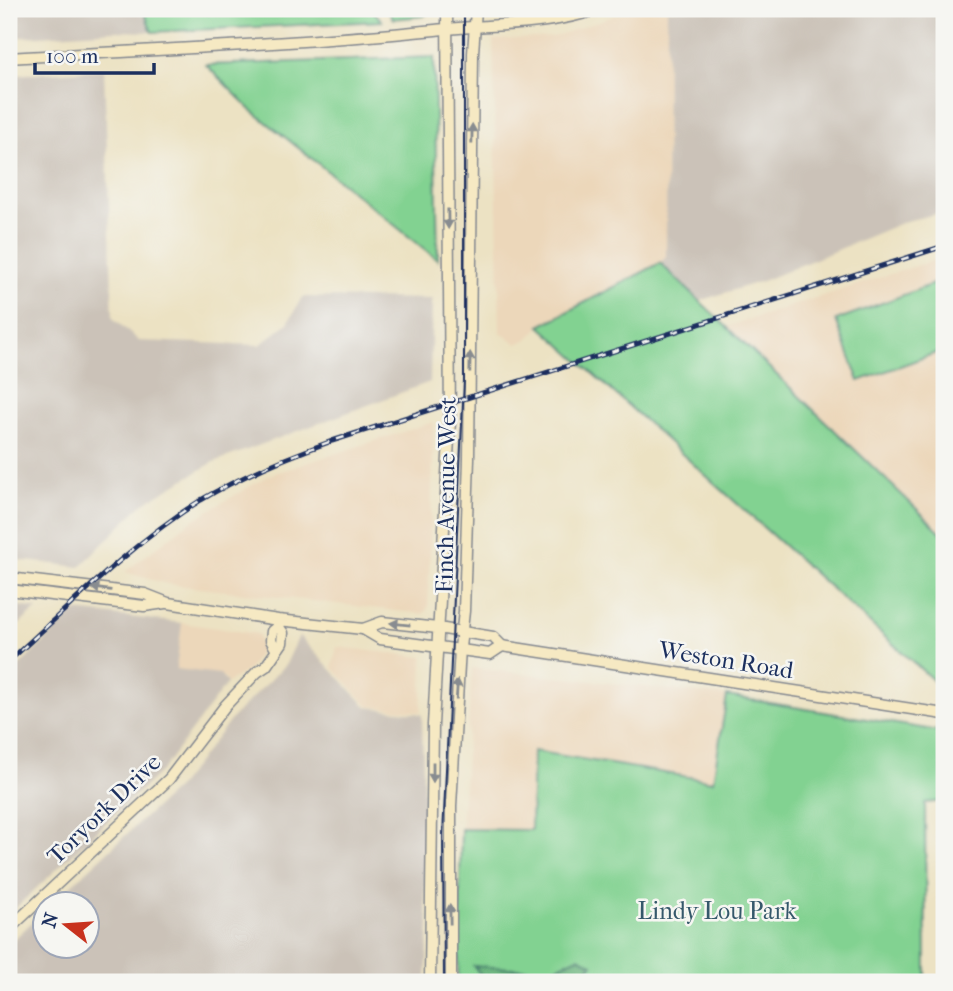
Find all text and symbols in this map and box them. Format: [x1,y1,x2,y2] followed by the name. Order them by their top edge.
[35,32,154,76] scale bar
[46,44,99,68] text: 100 m
[466,123,478,145] one-way arrow
[442,209,454,231] one-way arrow
[464,351,476,373] one-way arrow
[430,396,462,594] street label: Finch Avenue West
[90,584,112,595] one-way arrow
[389,619,411,630] one-way arrow
[656,635,796,685] street label: Weston Road
[452,678,463,700] one-way arrow
[42,748,167,870] street label: Toryork Drive
[427,762,439,784] one-way arrow
[32,890,102,960] north arrow
[637,897,797,925] park label: Lindy Lou Park
[444,903,456,925] one-way arrow
[38,910,63,930] text: N

